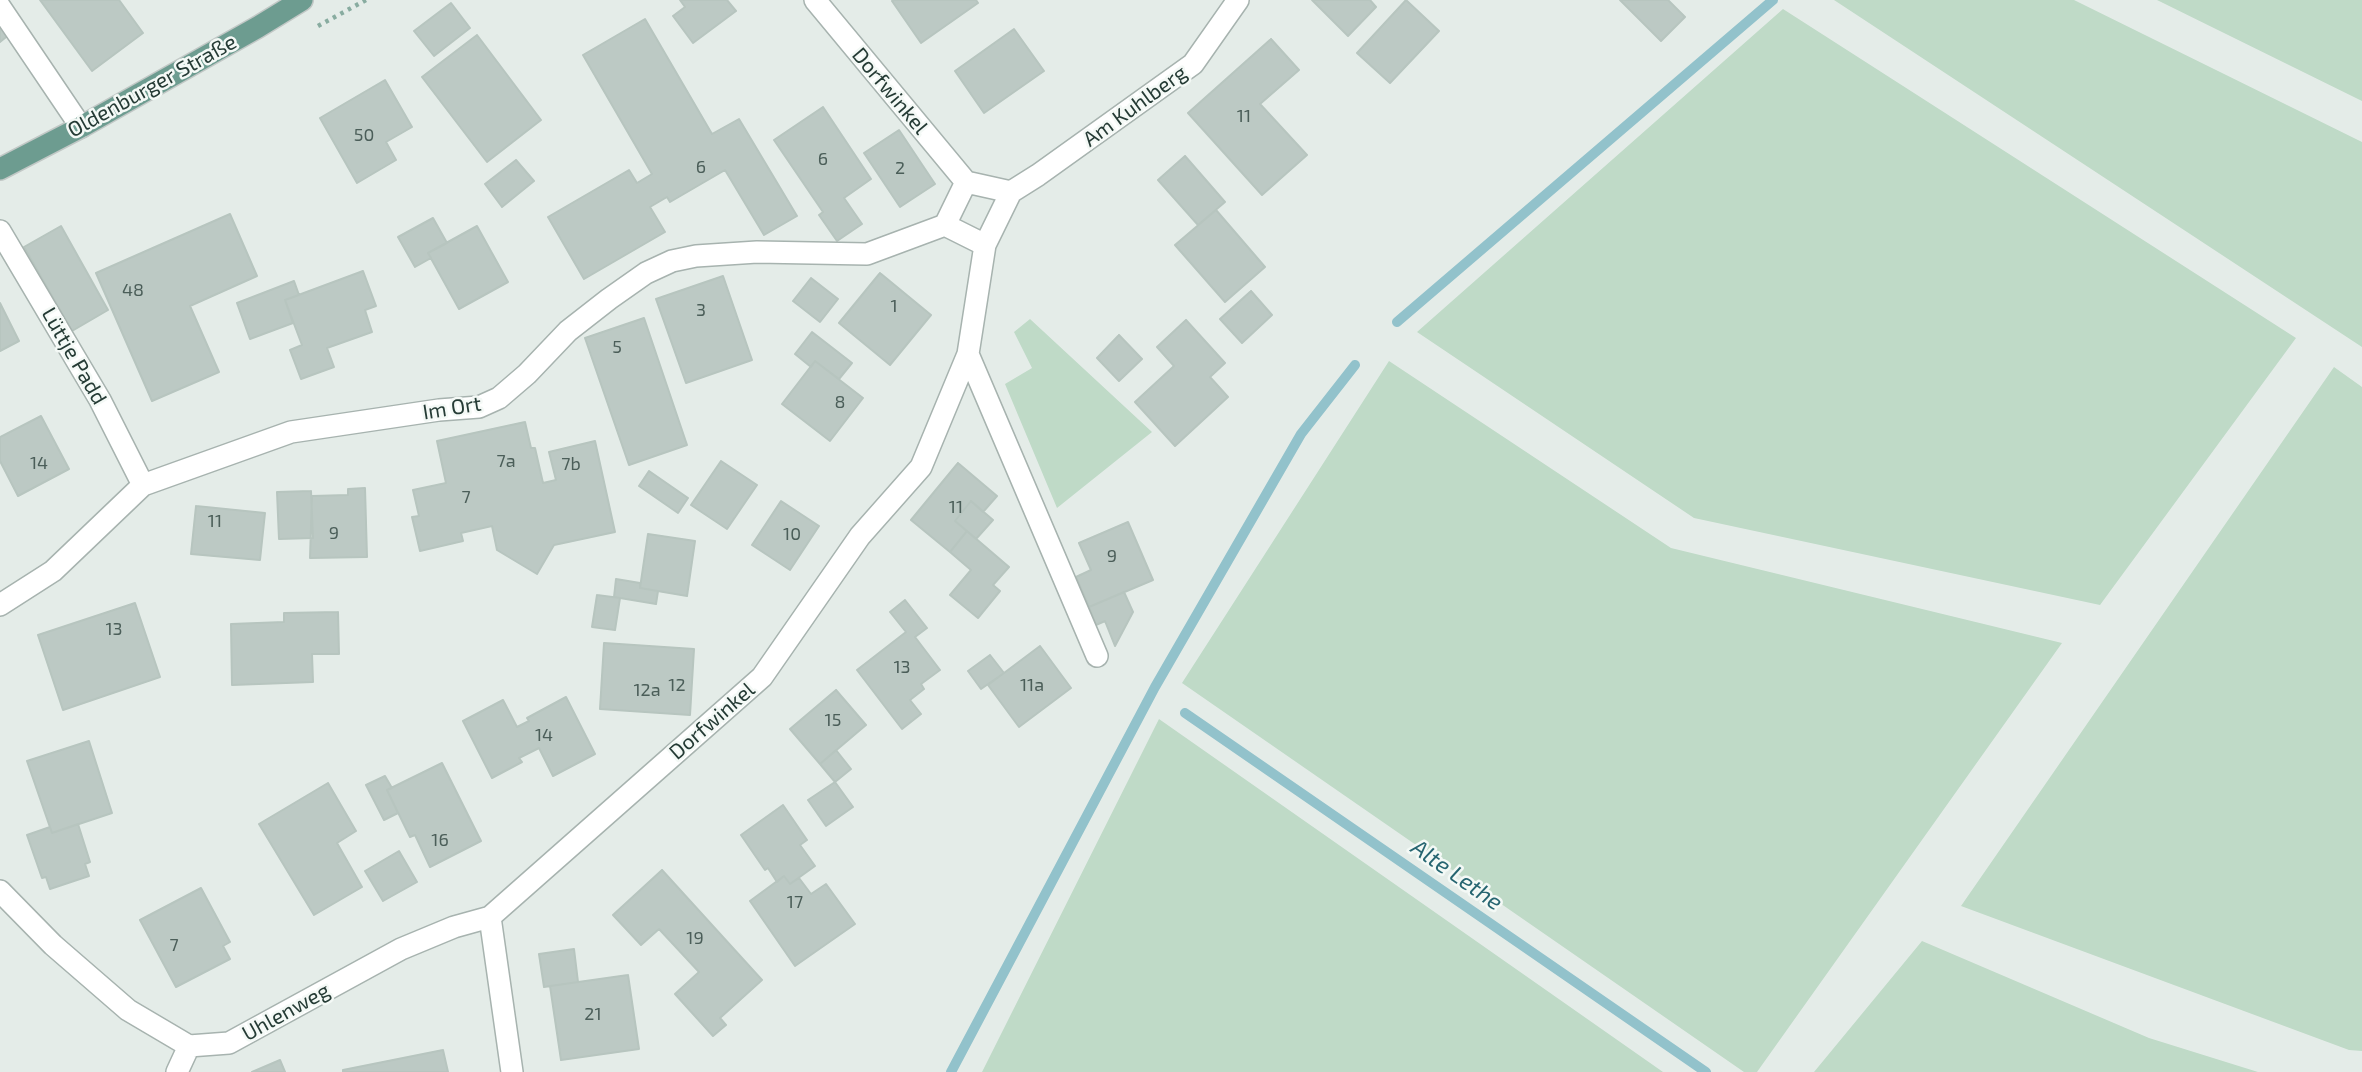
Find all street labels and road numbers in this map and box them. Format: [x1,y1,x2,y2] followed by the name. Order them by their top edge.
[63,29,241,143] street label: Oldenburger Straße
[847,43,933,139] street label: Dorfwinkel
[1078,60,1192,152] street label: Am Kuhlberg
[36,303,112,409] street label: Lüttje Padd
[421,391,483,425] street label: Im Ort
[664,677,760,765] street label: Dorfwinkel
[238,978,334,1046] street label: Uhlenweg

